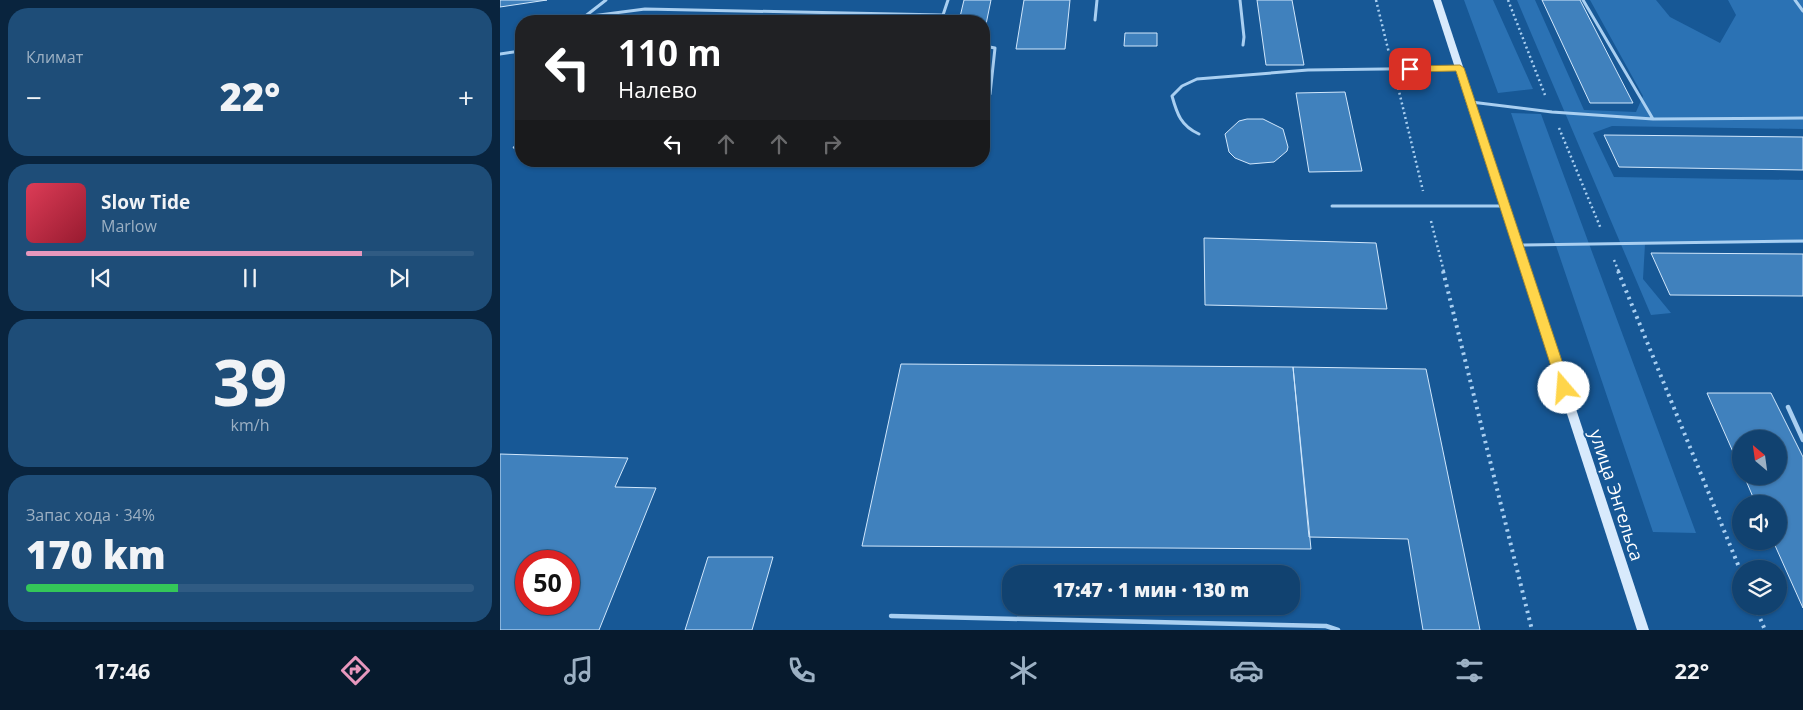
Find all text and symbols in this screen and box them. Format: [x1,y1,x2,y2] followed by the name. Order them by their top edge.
[618,29,722,76] text: 110 m
[535,35,600,100] icon: left
[26,46,83,68] text: Климат
[1389,48,1431,90] pin
[1396,55,1424,83] icon: arrive
[220,70,280,122] text: 22°
[618,74,697,104] text: Налево
[26,78,42,116] text: −
[458,78,474,116] text: +
[659,130,687,158] icon: left
[712,130,740,158] icon: ahead
[765,130,793,158] icon: ahead
[818,130,846,158] icon: right
[101,189,190,215] text: Slow Tide
[101,215,157,237] text: Marlow
[87,264,115,292] icon: previous
[236,264,264,292] icon: pause
[385,264,413,292] icon: next
[213,337,287,425] text: 39
[1537,361,1589,413] position arrow
[231,414,269,436] text: km/h
[1584,426,1650,564] street label: улица Энгельса
[1732,430,1788,485] north arrow
[1732,430,1787,615] map controls
[1732,495,1787,550] button: sound
[26,504,155,526] text: Запас хода · 34%
[26,528,166,580] text: 170 km
[515,550,580,615] speed limit sign: 50
[1732,560,1787,615] button: layers
[1053,577,1249,603] text: 17:47 · 1 мин · 130 m
[338,653,373,688] icon: directions
[561,653,596,688] icon: music
[784,653,819,688] icon: phone
[1006,653,1041,688] icon: climate
[1229,653,1264,688] icon: car
[1452,653,1487,688] icon: filters
[94,655,150,685] text: 17:46
[1674,655,1709,685] text: 22°

